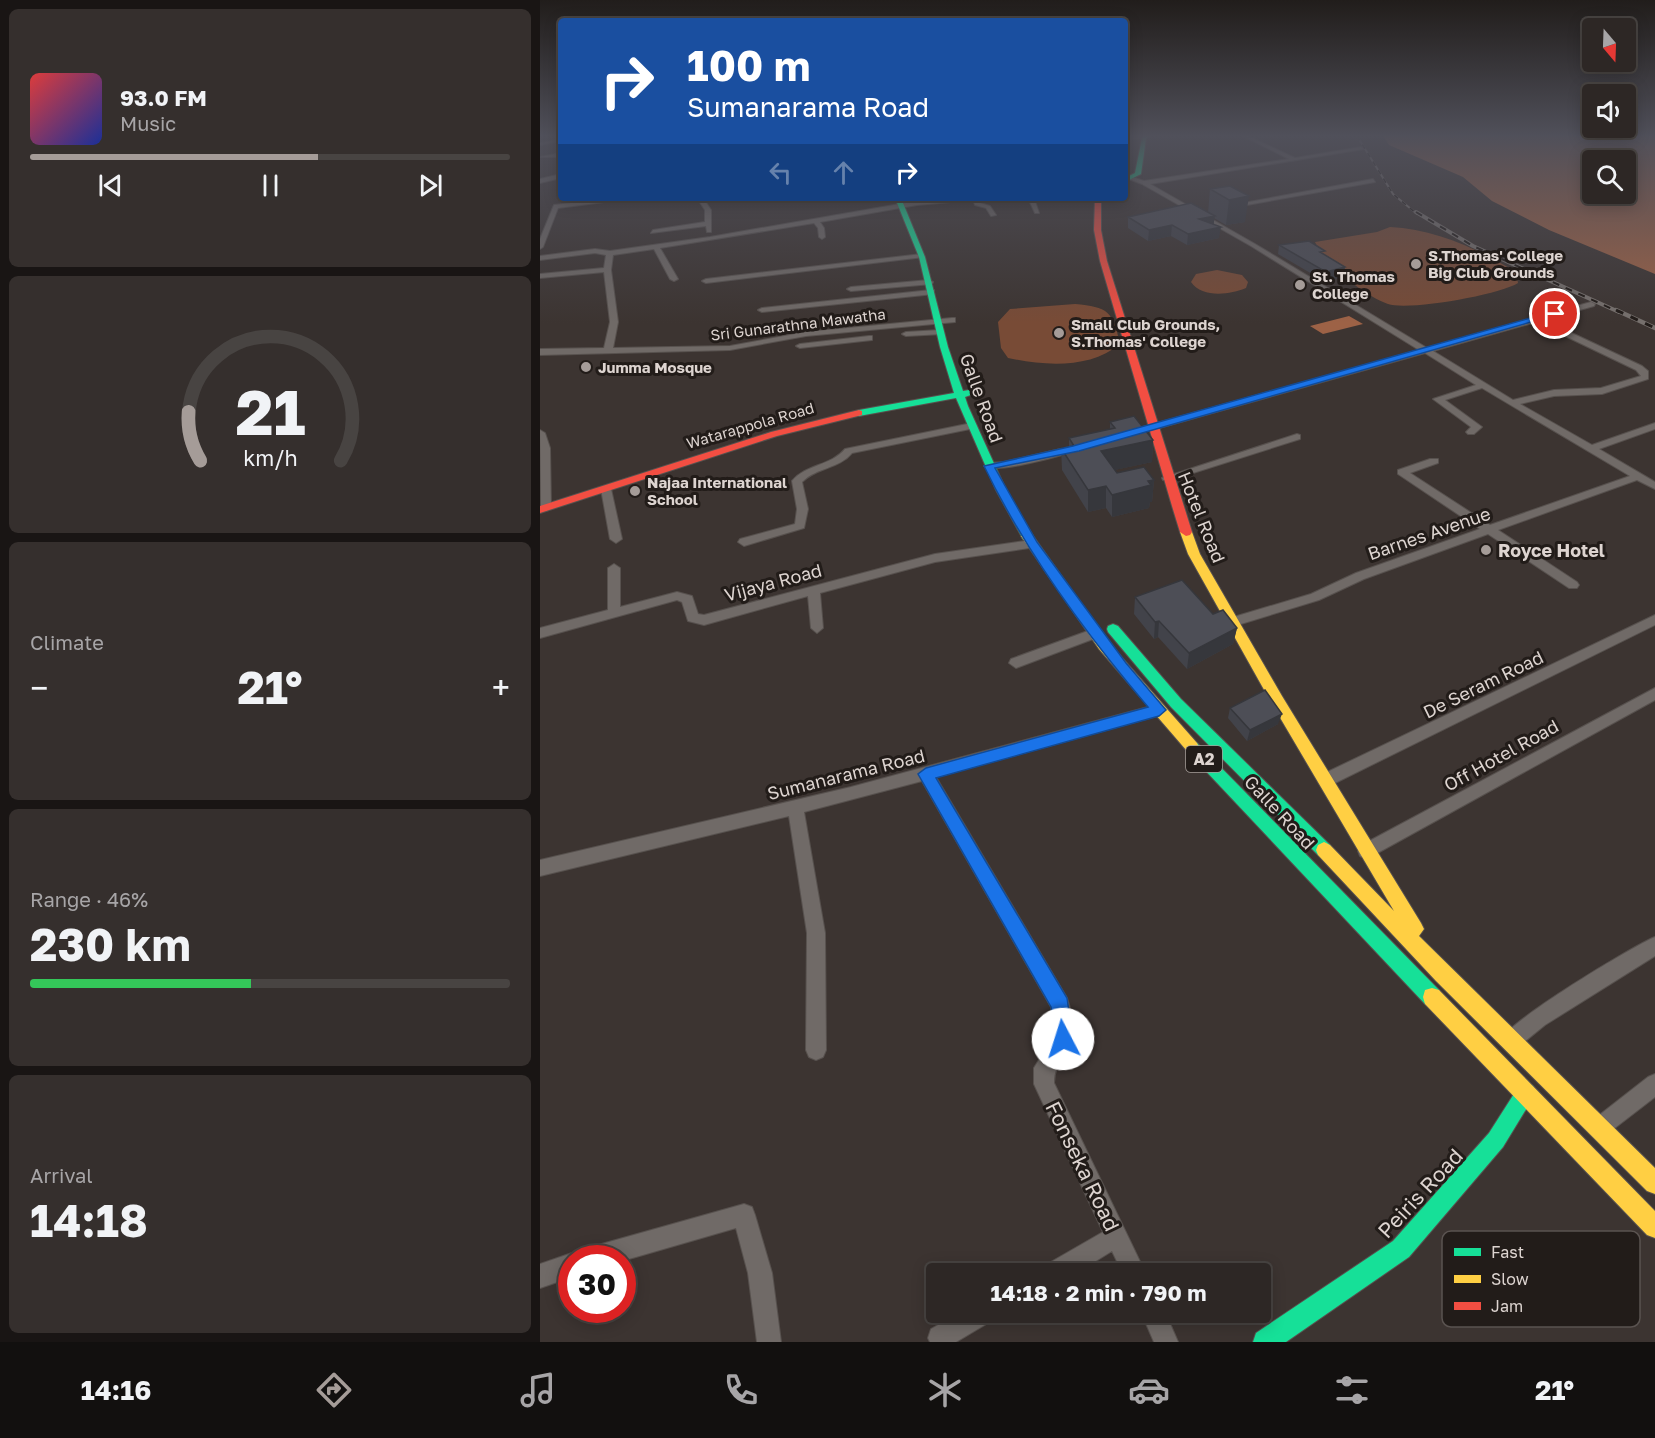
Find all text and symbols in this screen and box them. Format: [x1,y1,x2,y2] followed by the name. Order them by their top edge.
[1582,18,1636,72] north arrow
[1582,18,1636,204] map controls
[687,40,810,90] text: 100 m
[588,42,666,120] icon: right
[120,84,207,111] text: 93.0 FM
[1582,84,1636,138] button: sound
[687,91,929,123] text: Sumanarama Road
[120,111,176,135] text: Music
[1582,150,1636,204] button: search
[764,156,797,189] icon: left
[827,156,860,189] icon: ahead
[890,156,923,189] icon: right
[94,169,127,202] icon: previous
[254,169,287,202] icon: pause
[414,169,447,202] icon: next
[1428,246,1563,281] place label: S.Thomas' College Big Club Grounds
[1409,257,1423,271] marker: S.Thomas' College Big Club Grounds
[1312,267,1395,302] place label: St. Thomas College
[1293,278,1307,292] marker: St. Thomas College
[1529,288,1580,339] pin
[1538,297,1571,330] icon: arrive
[709,304,887,344] street label: Sri Gunarathna Mawatha
[1071,315,1220,350] place label: Small Club Grounds, S.Thomas' College
[1052,326,1066,340] marker: Small Club Grounds, S.Thomas' College
[956,350,1008,446] street label: Galle Road
[598,358,712,376] place label: Jumma Mosque
[579,360,593,374] marker: Jumma Mosque
[235,375,305,450] text: 21
[684,398,816,452] street label: Watarappola Road
[243,446,297,472] text: km/h
[1174,468,1230,566] street label: Hotel Road
[647,473,787,508] place label: Najaa International School
[628,484,642,498] marker: Najaa International School
[1365,502,1493,564] street label: Barnes Avenue
[1498,539,1605,561] place label: Royce Hotel
[1479,543,1493,557] marker: Royce Hotel
[722,558,824,606] street label: Vijaya Road
[30,630,104,654] text: Climate
[1419,645,1547,723] street label: De Seram Road
[237,660,303,714] text: 21°
[30,668,48,707] text: −
[492,668,510,707] text: +
[1440,714,1562,796] street label: Off Hotel Road
[765,744,927,804] street label: Sumanarama Road
[1186,746,1222,772] road number: A2
[1240,770,1320,854] street label: Galle Road
[30,887,148,911] text: Range · 46%
[30,917,191,971] text: 230 km
[1031,1007,1095,1071] position arrow
[1040,1097,1126,1235] street label: Fonseka Road
[1372,1143,1468,1243] street label: Peiris Road
[30,1163,93,1187] text: Arrival
[30,1193,148,1247] text: 14:18
[1442,1231,1640,1327] legend
[1491,1242,1524,1262] text: Fast
[558,1245,636,1323] speed limit sign: 30
[1491,1269,1529,1289] text: Slow
[990,1279,1207,1306] text: 14:18 · 2 min · 790 m
[1491,1296,1523,1316] text: Jam
[313,1369,355,1411] icon: directions
[517,1369,559,1411] icon: music
[720,1369,762,1411] icon: phone
[924,1369,966,1411] icon: climate
[1128,1369,1170,1411] icon: car
[1331,1369,1373,1411] icon: filters
[81,1374,151,1406] text: 14:16
[1535,1374,1574,1406] text: 21°

